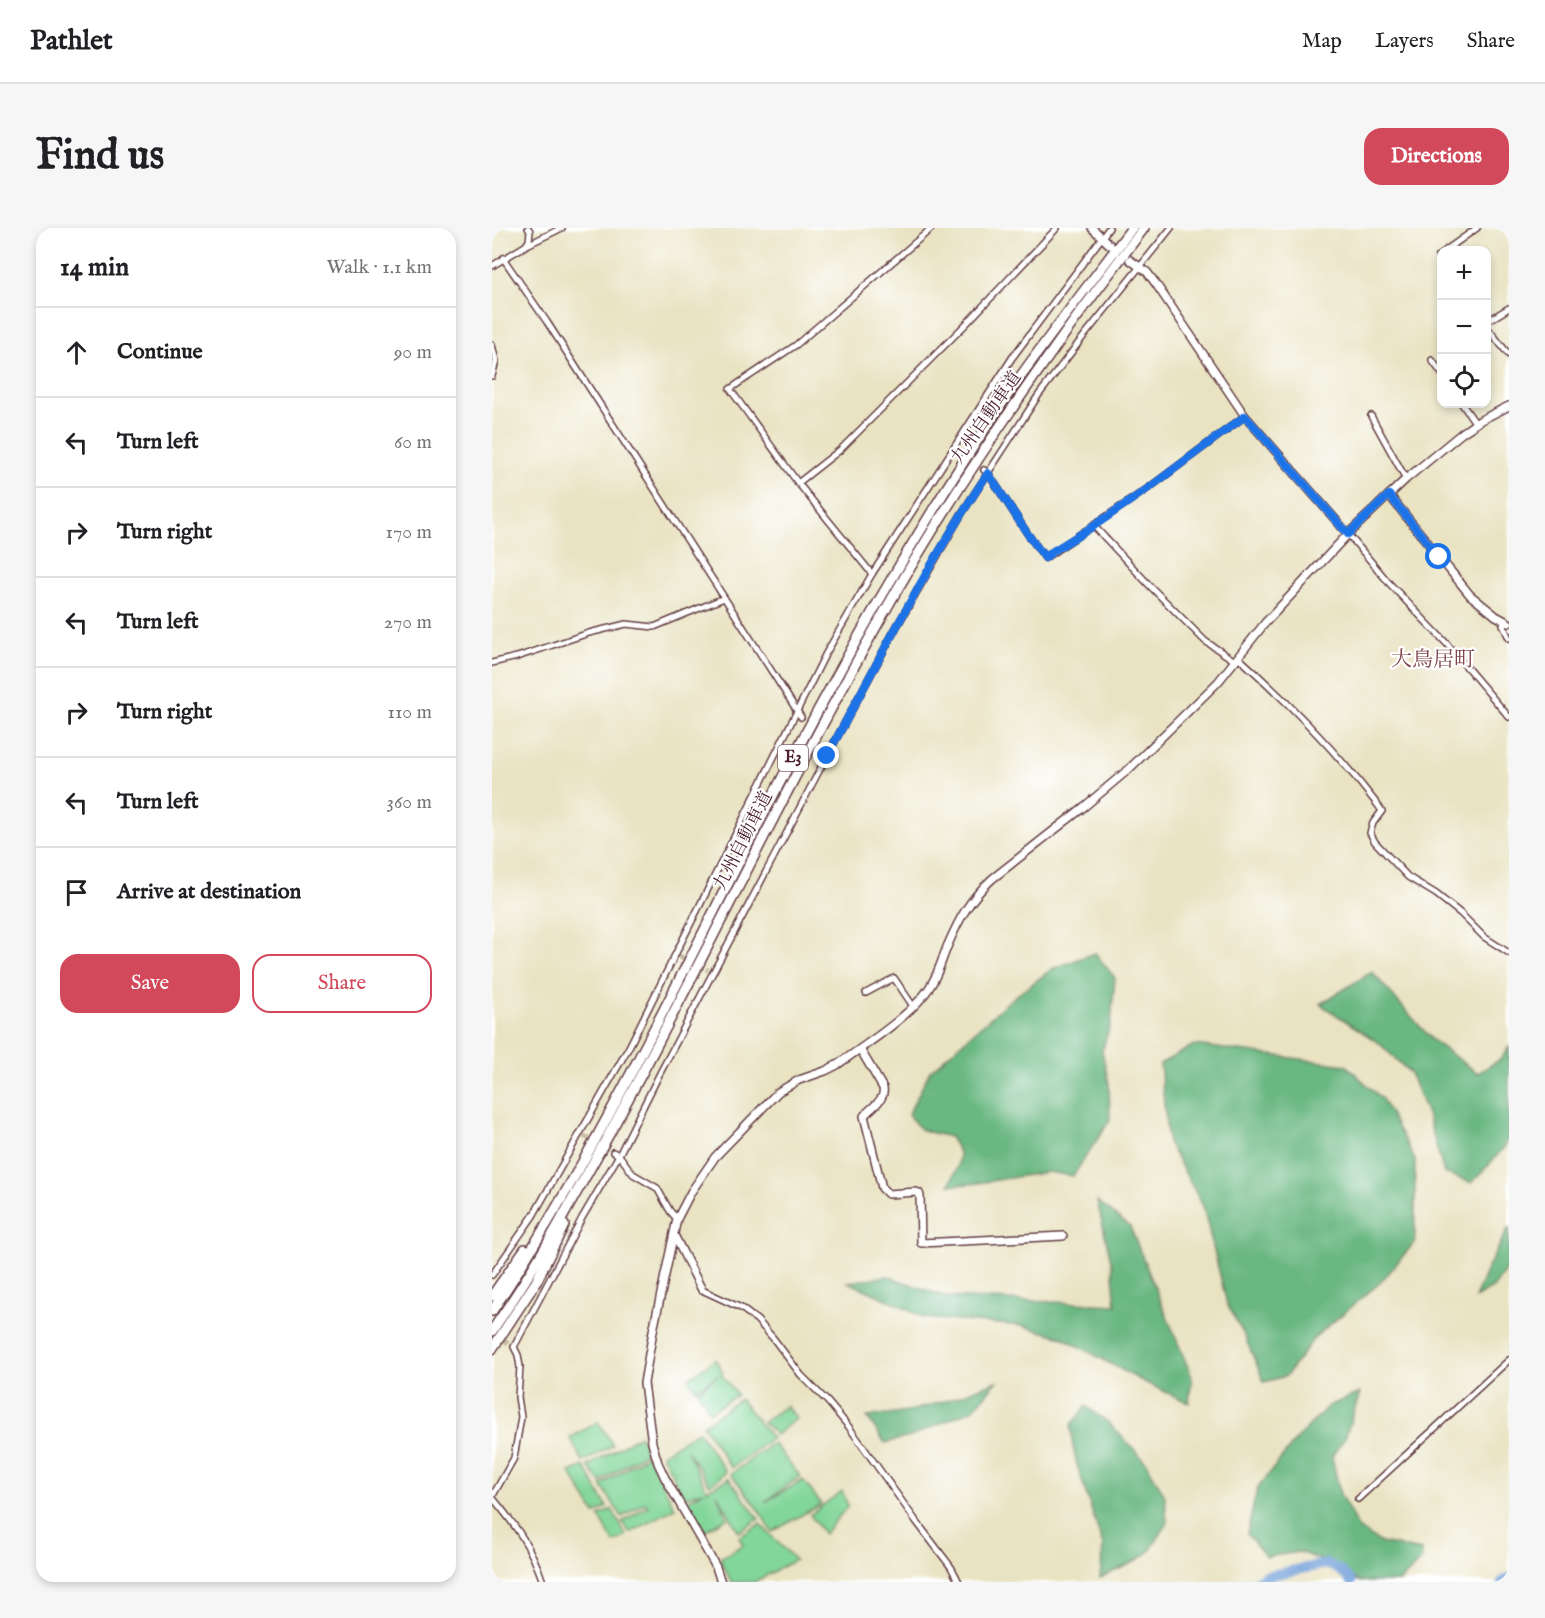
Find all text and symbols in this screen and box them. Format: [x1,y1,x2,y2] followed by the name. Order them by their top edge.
[30,24,113,59] text: Pathlet
[1302,28,1342,55] text: Map
[1375,28,1434,55] text: Layers
[1467,28,1515,55] text: Share
[1364,128,1509,185] button: Directions
[36,130,164,183] text: Find us
[1437,246,1491,408] map controls
[1437,246,1491,300] button: +
[60,251,129,284] text: 14 min
[327,255,432,280] text: Walk · 1.1 km
[1437,300,1491,354] button: −
[60,336,93,369] icon: ahead
[117,338,203,366] text: Continue
[394,340,432,365] text: 90 m
[1437,354,1491,408] button: locate
[947,367,1027,469] street label: 九州自動車道
[60,426,93,459] icon: left
[117,428,199,456] text: Turn left
[394,430,432,455] text: 60 m
[60,516,93,549] icon: right
[117,518,212,546] text: Turn right
[386,520,432,545] text: 170 m
[1425,543,1451,569] route start
[60,606,93,639] icon: left
[117,608,199,636] text: Turn left
[384,610,432,635] text: 270 m
[1391,647,1475,674] district label: 大鳥居町
[60,696,93,729] icon: right
[117,698,212,726] text: Turn right
[388,700,432,725] text: 110 m
[813,742,839,768] route end
[778,745,808,771] road number: E3
[60,786,93,819] icon: left
[117,788,199,816] text: Turn left
[709,788,779,894] street label: 九州自動車道
[386,790,432,815] text: 360 m
[60,876,93,909] icon: arrive
[117,878,301,906] text: Arrive at destination
[60,954,240,1013] button: Save
[252,954,432,1013] button: Share

